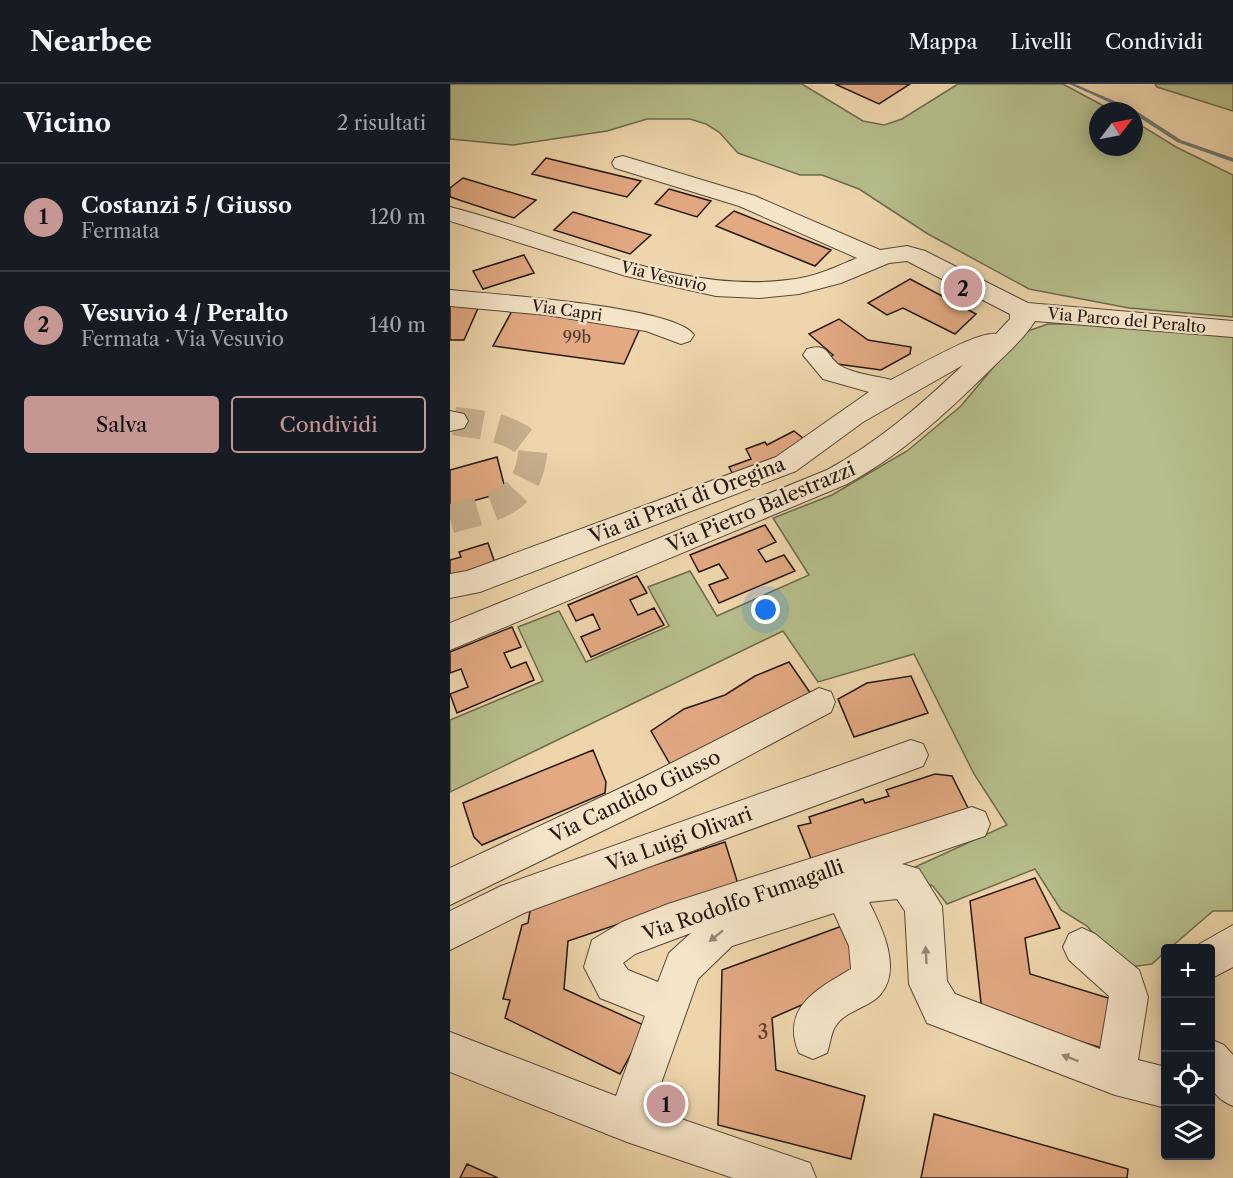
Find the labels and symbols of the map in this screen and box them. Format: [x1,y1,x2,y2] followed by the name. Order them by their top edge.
[1089,102,1143,156] north arrow
[618,256,709,296] street label: Via Vesuvio
[944,266,982,310] pin: 2
[529,295,604,325] street label: Via Capri
[1046,303,1207,337] street label: Via Parco del Peralto
[563,327,591,347] house number: 99b
[585,451,789,549] street label: Via ai Prati di Oregina
[662,456,859,558] street label: Via Pietro Balestrazzi
[751,595,780,624] your location
[545,744,724,848] street label: Via Candido Giusso
[602,802,755,877] street label: Via Luigi Olivari
[638,854,847,946] street label: Via Rodolfo Fumagalli
[708,930,724,943] one-way arrow
[921,945,931,964] one-way arrow
[757,1020,769,1044] house number: 3
[1061,1053,1079,1062] one-way arrow
[646,1082,686,1126] pin: 1

